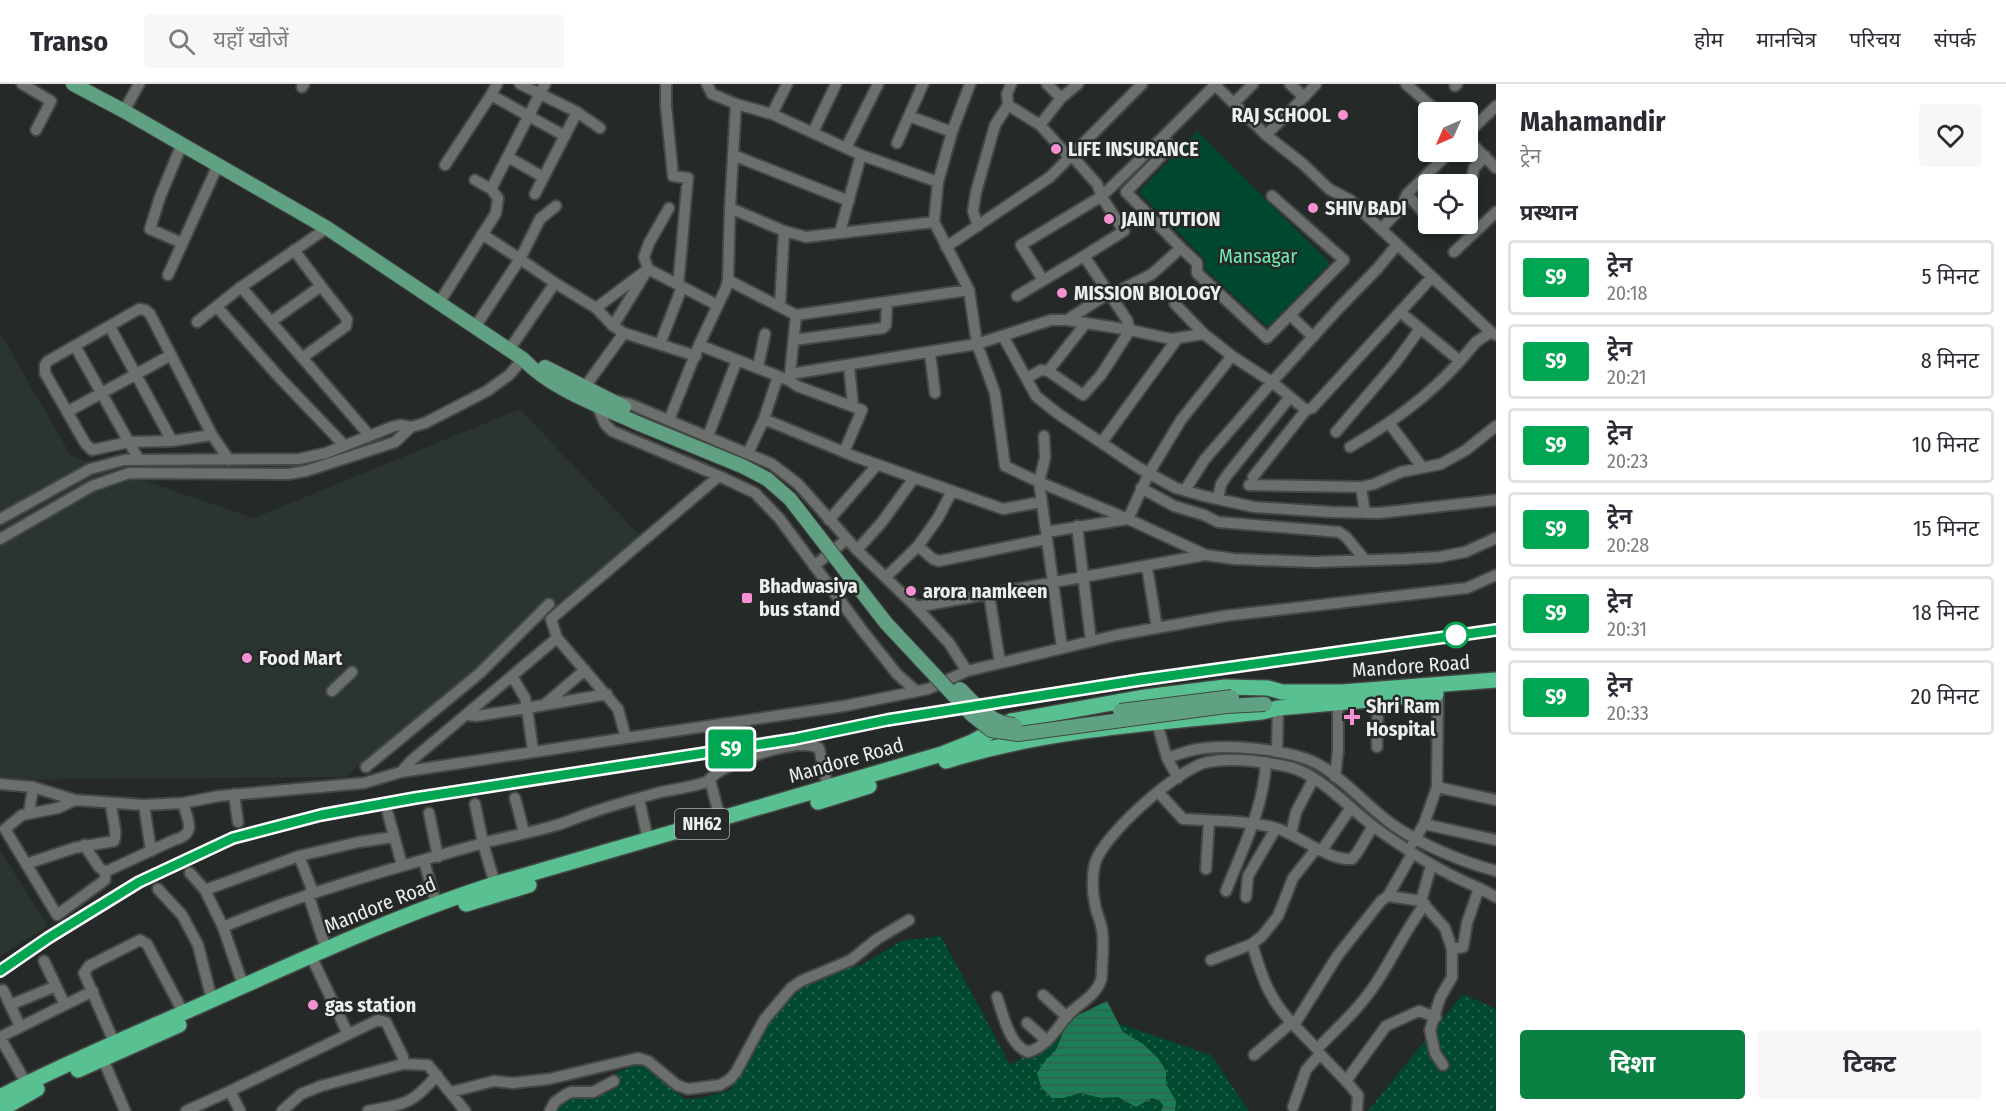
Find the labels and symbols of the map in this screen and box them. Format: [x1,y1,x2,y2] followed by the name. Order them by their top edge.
[1418,102,1478,162] north arrow
[1232,103,1332,127] place label: RAJ SCHOOL
[1336,108,1350,122] marker: RAJ SCHOOL
[1068,137,1199,161] place label: LIFE INSURANCE
[1049,142,1063,156] marker: LIFE INSURANCE
[1325,196,1407,220] place label: SHIV BADI
[1306,201,1320,215] marker: SHIV BADI
[1120,207,1220,231] place label: JAIN TUTION
[1102,212,1116,226] marker: JAIN TUTION
[1219,244,1297,268] park label: Mansagar
[1074,281,1222,305] place label: MISSION BIOLOGY
[1055,286,1069,300] marker: MISSION BIOLOGY
[759,574,858,621] place label: Bhadwasiya bus stand
[923,579,1048,603] place label: arora namkeen
[904,584,918,598] marker: arora namkeen
[740,591,754,605] marker: Bhadwasiya bus stand
[1443,622,1469,648] unlabelled marker
[259,646,343,670] place label: Food Mart
[1351,650,1471,682] street label: Mandore Road
[240,651,254,665] marker: Food Mart
[1366,694,1440,741] place label: Shri Ram Hospital
[1343,708,1361,726] marker: Shri Ram Hospital
[704,730,758,768] line badge: S9
[786,732,906,788] street label: Mandore Road
[675,809,729,839] road number: NH62
[321,872,439,938] street label: Mandore Road
[325,993,416,1017] place label: gas station
[306,998,320,1012] marker: gas station

